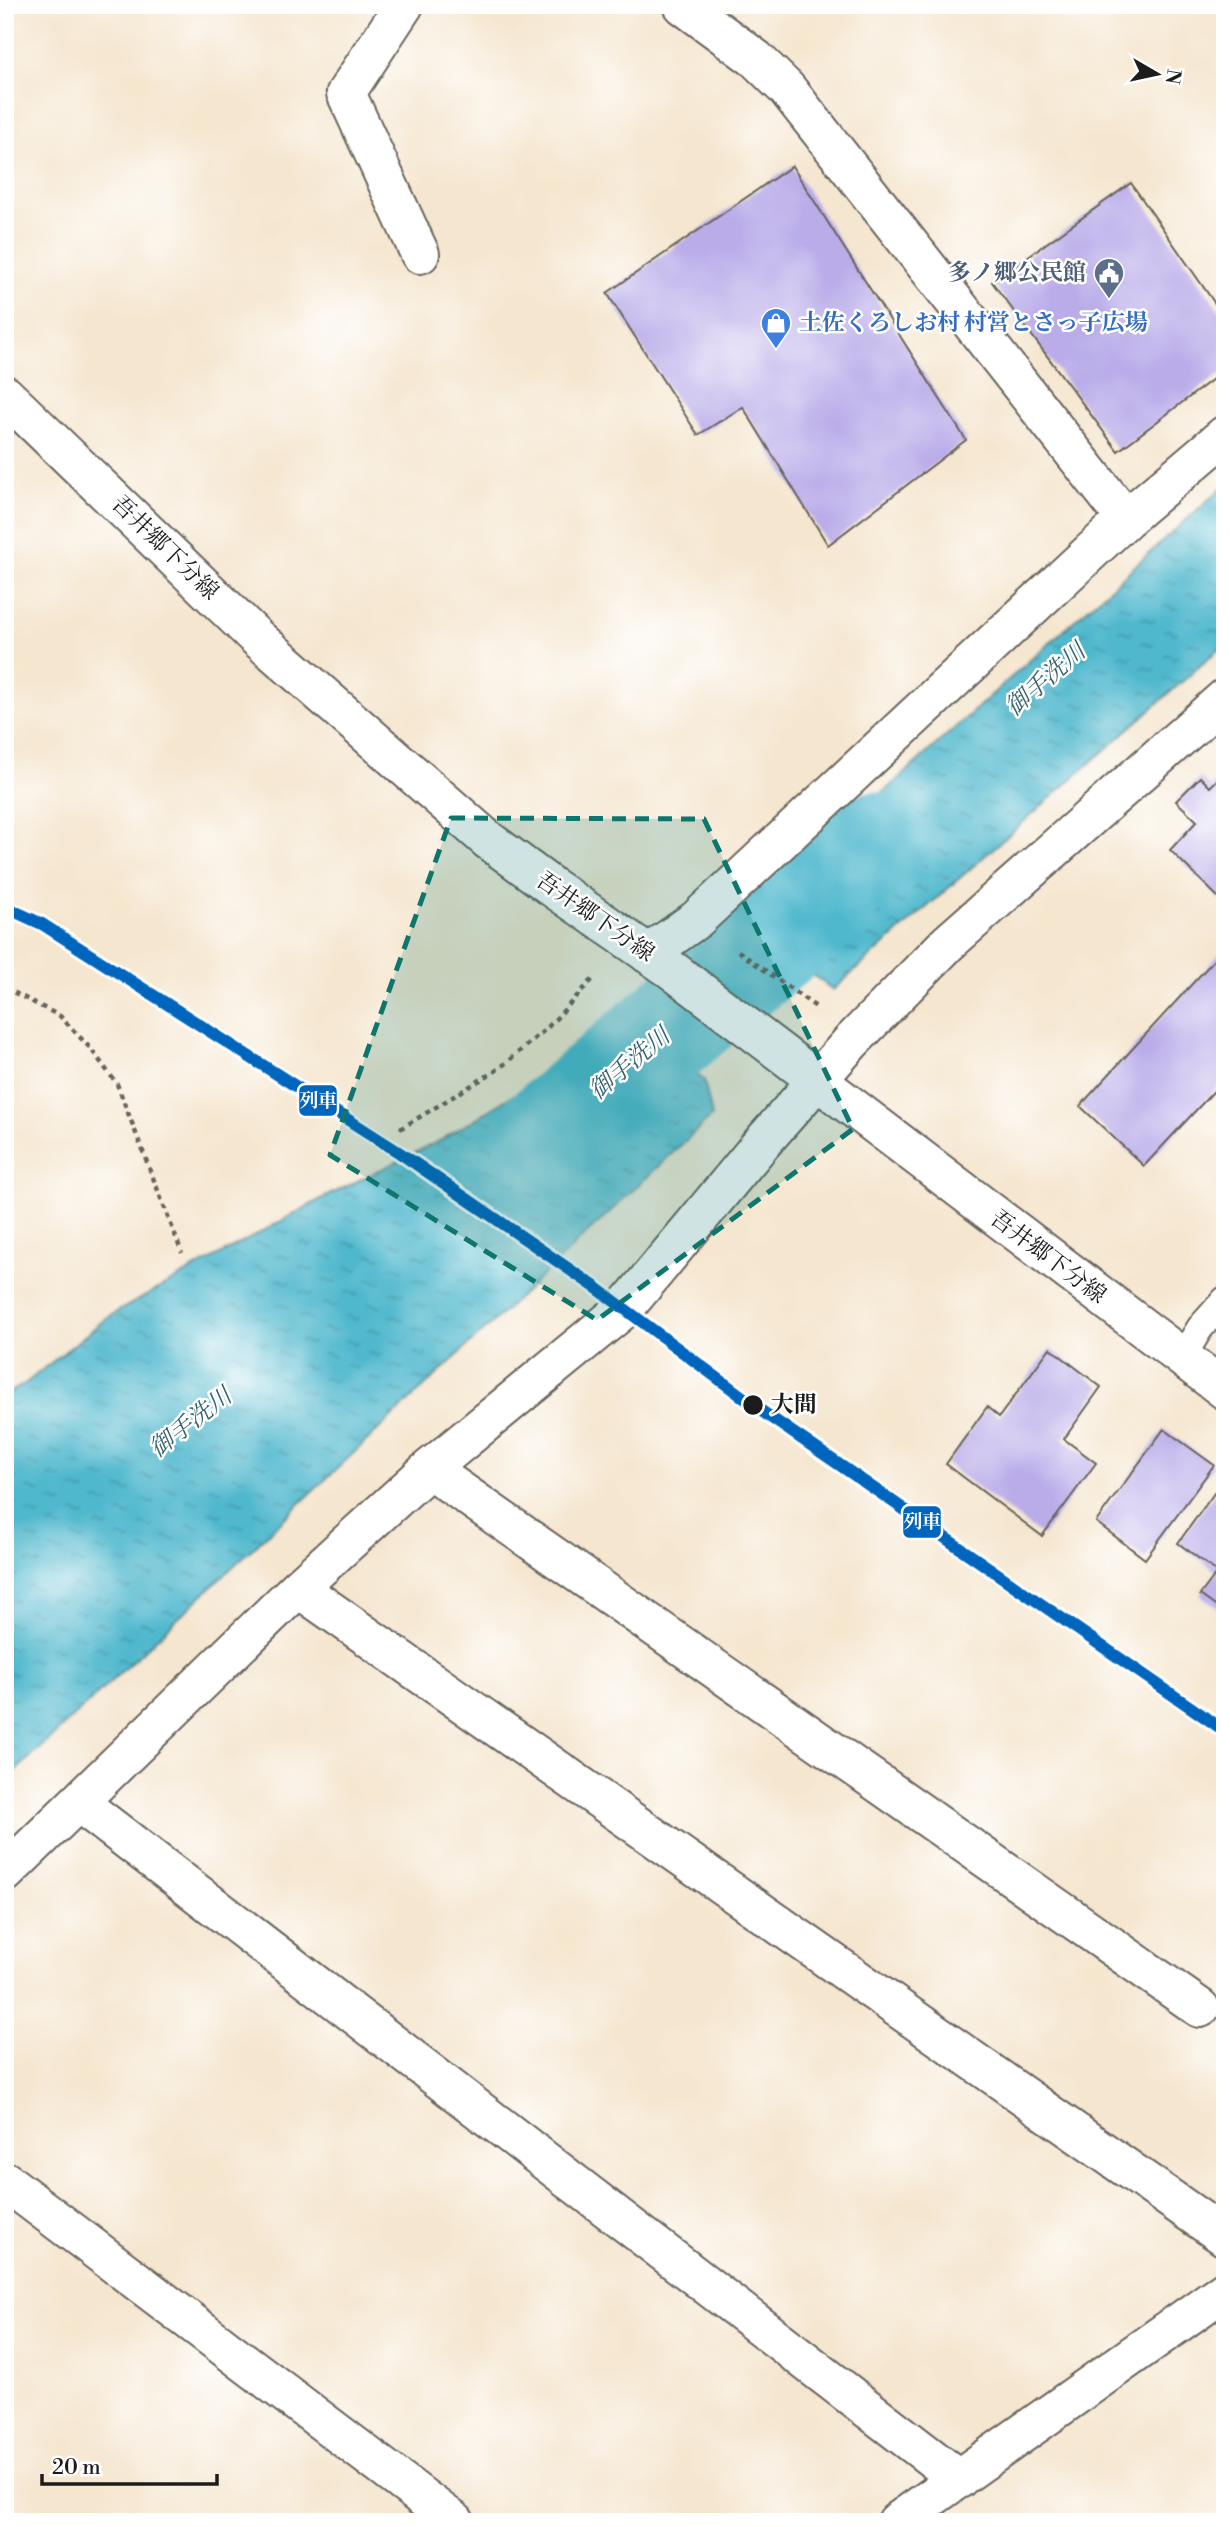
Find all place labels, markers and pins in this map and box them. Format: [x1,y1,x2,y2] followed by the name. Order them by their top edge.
[1092,256,1126,300] public building icon: 多ノ郷公民館
[948,259,1086,287] place label: 多ノ郷公民館
[759,306,793,350] shop icon: 土佐くろしお村 村営とさっ子広場
[799,309,1148,337] place label: 土佐くろしお村 村営とさっ子広場
[771,1391,817,1419] place label: 大間
[741,1393,765,1417] marker: 大間

